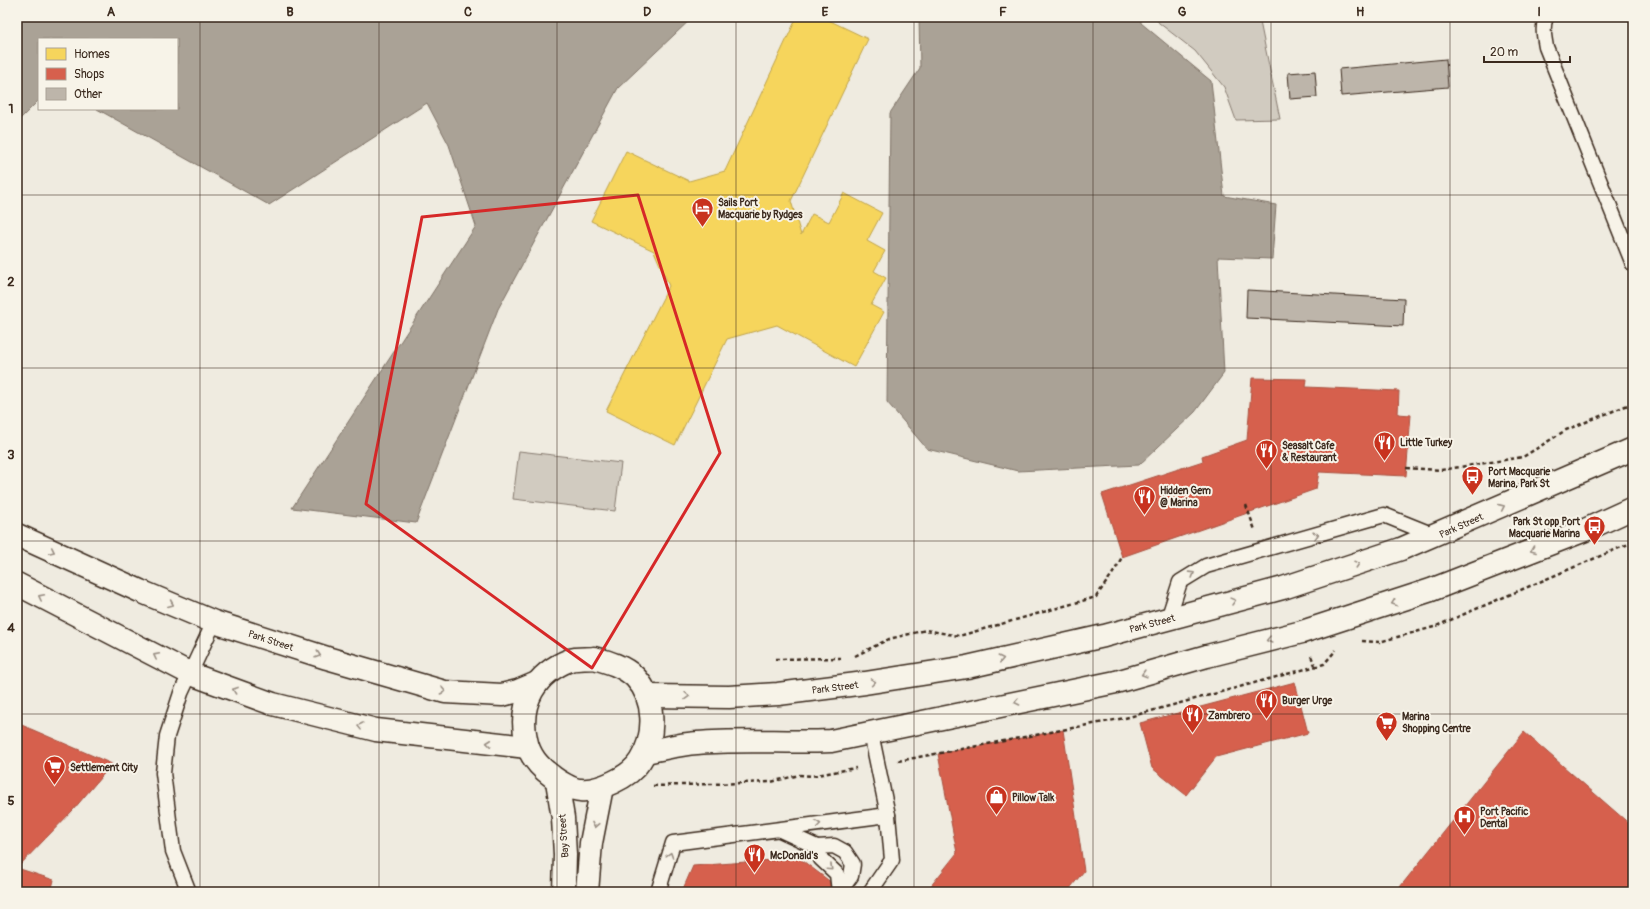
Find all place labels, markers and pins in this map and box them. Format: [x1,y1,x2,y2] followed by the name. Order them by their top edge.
[690,195,716,228] hotel icon: Sails Port Macquarie by Rydges
[718,197,803,221] place label: Sails Port Macquarie by Rydges
[1372,429,1398,462] restaurant icon: Little Turkey
[1400,437,1453,449] place label: Little Turkey
[1253,438,1279,471] restaurant icon: Seasalt Cafe & Restaurant
[1282,440,1338,464] place label: Seasalt Cafe & Restaurant
[1459,464,1485,497] bus stop icon: Port Macquarie Marina, Park St
[1488,466,1551,490] place label: Port Macquarie Marina, Park St
[1132,483,1158,516] restaurant icon: Hidden Gem @ Marina
[1160,485,1211,509] place label: Hidden Gem @ Marina
[1582,514,1608,547] bus stop icon: Park St opp Port Macquarie Marina
[1509,516,1581,540] place label: Park St opp Port Macquarie Marina
[1253,687,1279,720] restaurant icon: Burger Urge
[1282,695,1333,707] place label: Burger Urge
[1179,702,1205,735] restaurant icon: Zambrero
[1373,709,1399,742] supermarket icon: Marina Shopping Centre
[1208,710,1251,722] place label: Zambrero
[1402,711,1472,735] place label: Marina Shopping Centre
[42,754,68,787] supermarket icon: Settlement City
[70,762,138,774] place label: Settlement City
[984,784,1010,817] shop icon: Pillow Talk
[1012,792,1055,804] place label: Pillow Talk
[1452,804,1478,837] hospital icon: Port Pacific Dental
[1480,806,1528,830] place label: Port Pacific Dental
[742,842,768,875] restaurant icon: McDonald's
[770,850,818,862] place label: McDonald's

